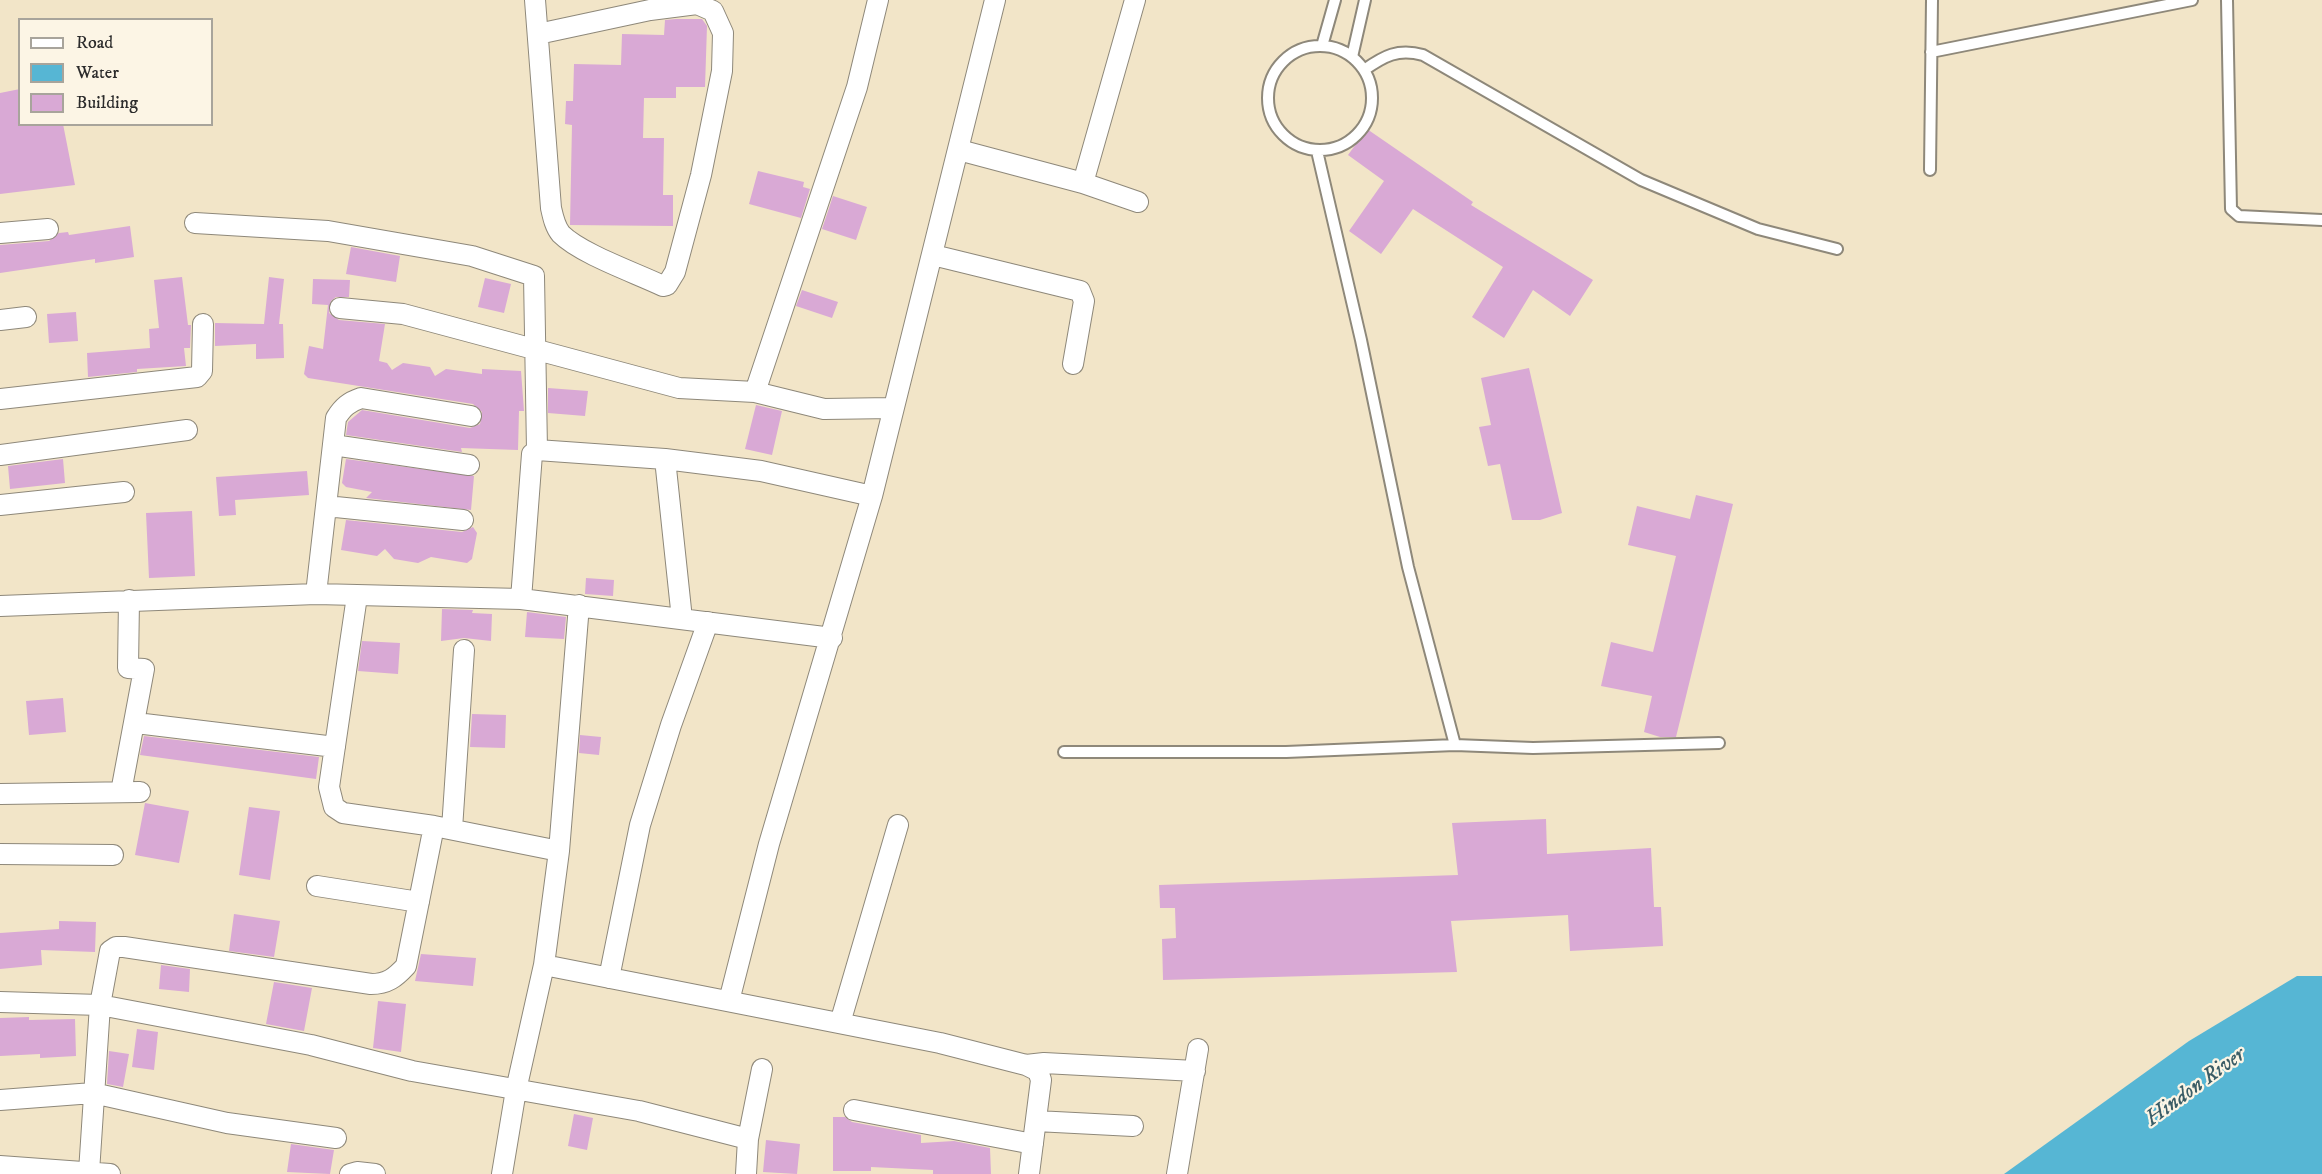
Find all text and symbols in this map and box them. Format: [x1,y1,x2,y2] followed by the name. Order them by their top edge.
[18,18,213,126] legend
[76,32,113,54] text: Road
[76,62,119,84] text: Water
[76,92,138,114] text: Building
[2141,1043,2251,1133] water label: Hindon River

